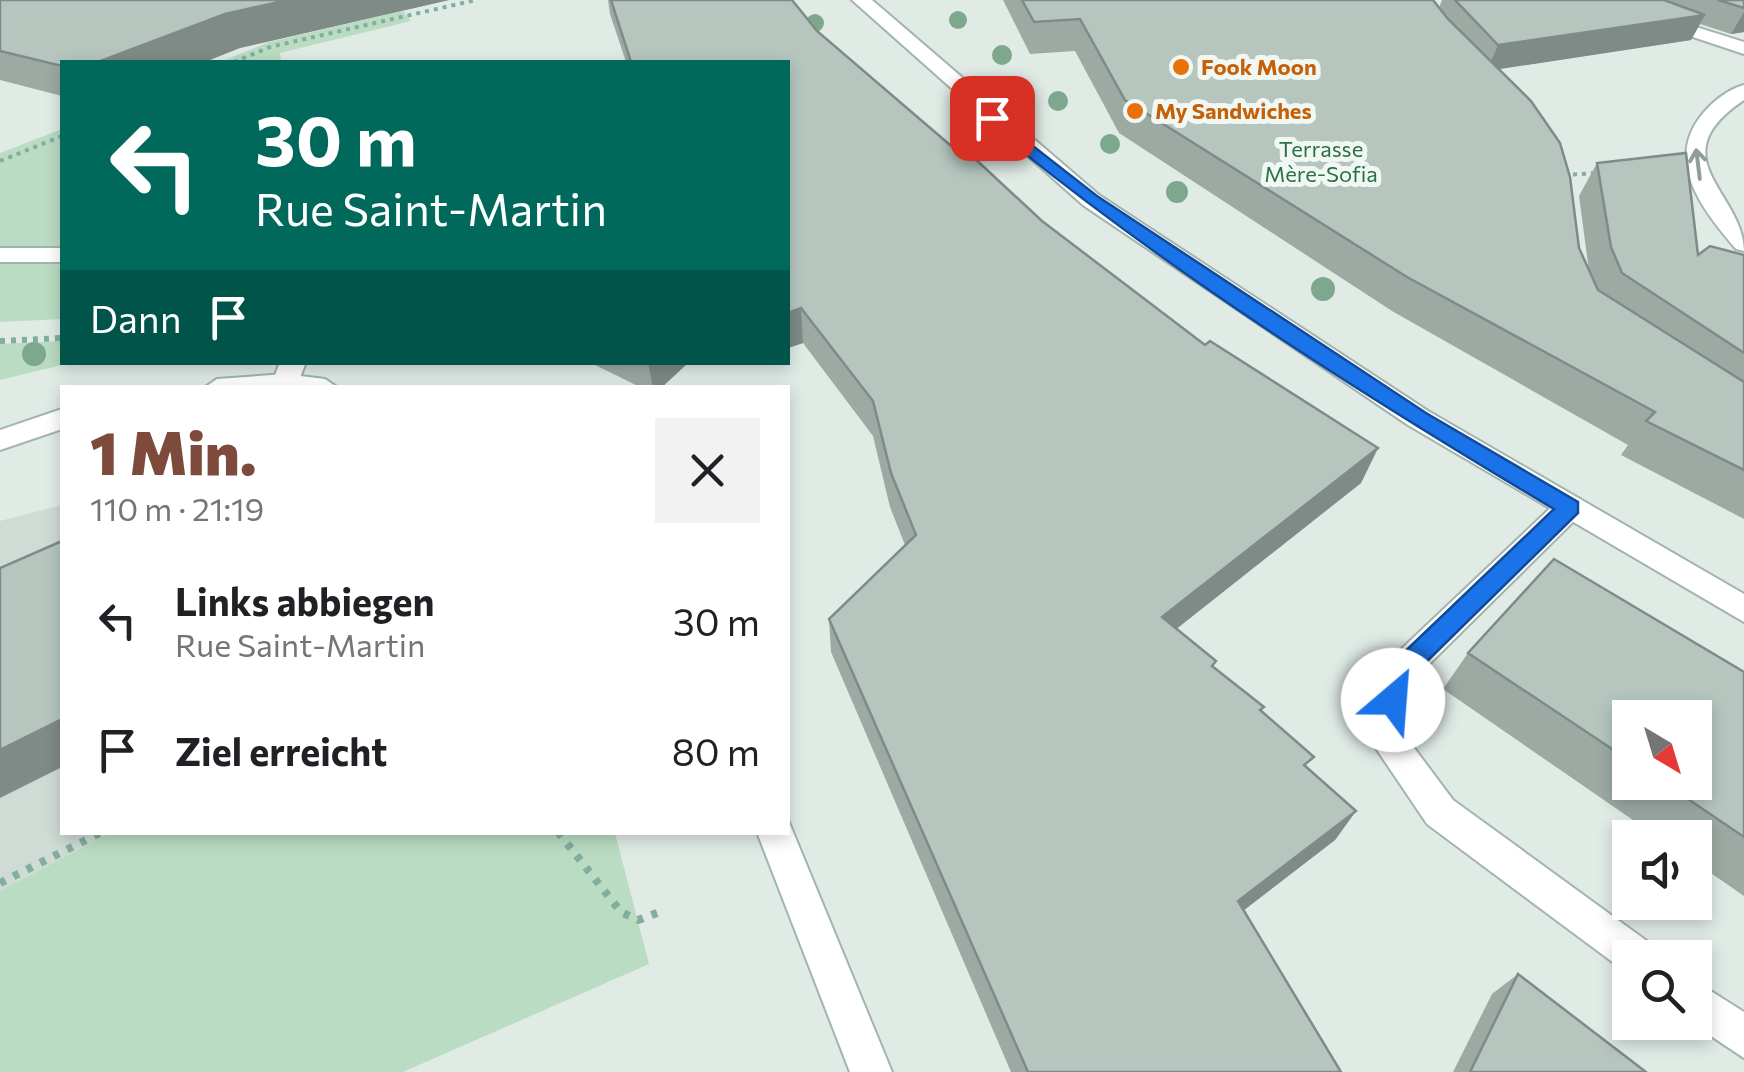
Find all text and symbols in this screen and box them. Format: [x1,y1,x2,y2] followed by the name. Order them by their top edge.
[1201,53,1317,80] place label: Fook Moon
[1170,56,1192,78] marker: Fook Moon
[950,76,1035,161] pin
[965,91,1020,146] icon: arrive
[255,95,417,180] text: 30 m
[1155,97,1312,124] place label: My Sandwiches
[90,100,220,230] icon: left
[1124,100,1146,122] marker: My Sandwiches
[1264,135,1378,187] park label: Terrasse Mère-Sofia
[1688,148,1707,180] one-way arrow
[255,180,607,235] text: Rue Saint-Martin
[201,290,256,345] icon: arrive
[90,294,181,341] text: Dann
[90,414,257,487] text: 1 Min.
[655,418,760,523] button: close
[90,488,264,528] text: 110 m · 21:19
[175,577,435,624] text: Links abbiegen
[90,593,145,648] icon: left
[673,597,760,644] text: 30 m
[175,624,425,664] text: Rue Saint-Martin
[1341,648,1445,752] position arrow
[1612,700,1712,800] north arrow
[1612,700,1712,1040] map controls
[90,723,145,778] icon: arrive
[175,727,387,774] text: Ziel erreicht
[672,727,760,774] text: 80 m
[1612,820,1712,920] button: sound
[1612,940,1712,1040] button: search

